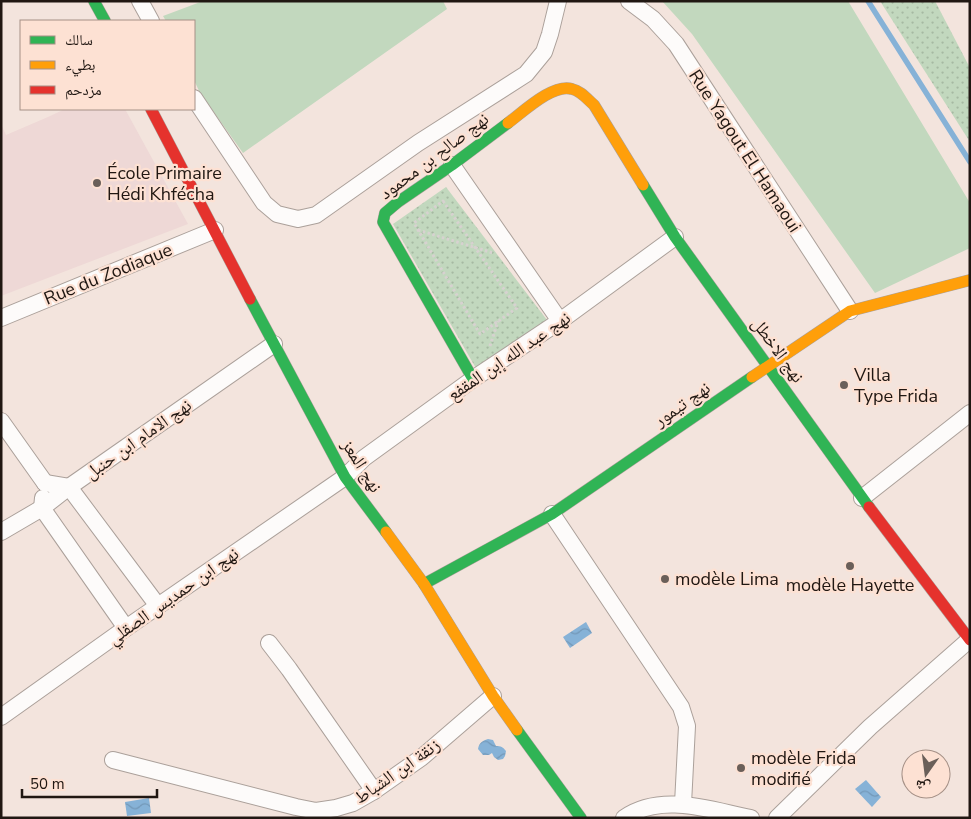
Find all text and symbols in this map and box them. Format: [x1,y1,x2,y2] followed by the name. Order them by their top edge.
[20,20,195,110] legend
[65,30,93,50] text: سالك
[65,55,95,77] text: بطيء
[683,65,807,237] street label: Rue Yagout El Hamaoui
[65,80,102,100] text: مزدحم
[374,107,494,205] street label: نهج صالح بن محمود
[107,161,222,206] place label: École Primaire Hédi Khfécha
[91,177,103,189] marker: École Primaire Hédi Khfécha
[40,237,176,311] street label: Rue du Zodiaque
[443,306,575,406] street label: نهج عبد الله إبن المقفع
[746,312,810,388] street label: نهج الاخطل
[853,363,938,408] place label: Villa Type Frida
[648,376,715,433] street label: نهج تيمور
[838,379,850,391] marker: Villa Type Frida
[80,393,196,485] street label: نهج الامام ابن حنبل
[336,434,388,497] street label: نهج المعز
[103,542,245,652] street label: نهج ابن حمديس الصقلي
[844,560,856,572] marker: modèle Hayette
[675,567,779,591] place label: modèle Lima
[659,573,671,585] marker: modèle Lima
[786,573,914,597] place label: modèle Hayette
[349,733,445,809] street label: زنقة ابن الشباط
[751,746,856,791] place label: modèle Frida modifié
[901,749,951,799] north arrow
[735,762,747,774] marker: modèle Frida modifié
[22,766,158,798] scale bar
[30,774,65,794] text: 50 m
[913,775,932,797] text: ش

